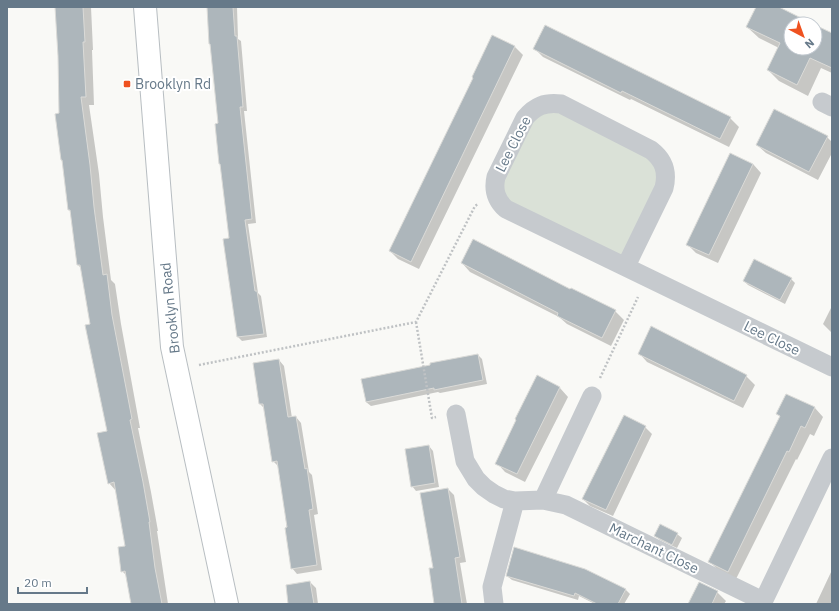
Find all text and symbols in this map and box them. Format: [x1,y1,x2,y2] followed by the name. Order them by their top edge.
[783,16,823,56] north arrow
[802,36,817,51] text: N
[135,75,211,93] place label: Brooklyn Rd
[122,79,132,89] marker: Brooklyn Rd
[491,113,535,175] street label: Lee Close
[156,262,184,354] street label: Brooklyn Road
[741,317,803,359] street label: Lee Close
[606,519,702,578] street label: Marchant Close
[18,569,87,595] scale bar
[24,575,52,590] text: 20 m

